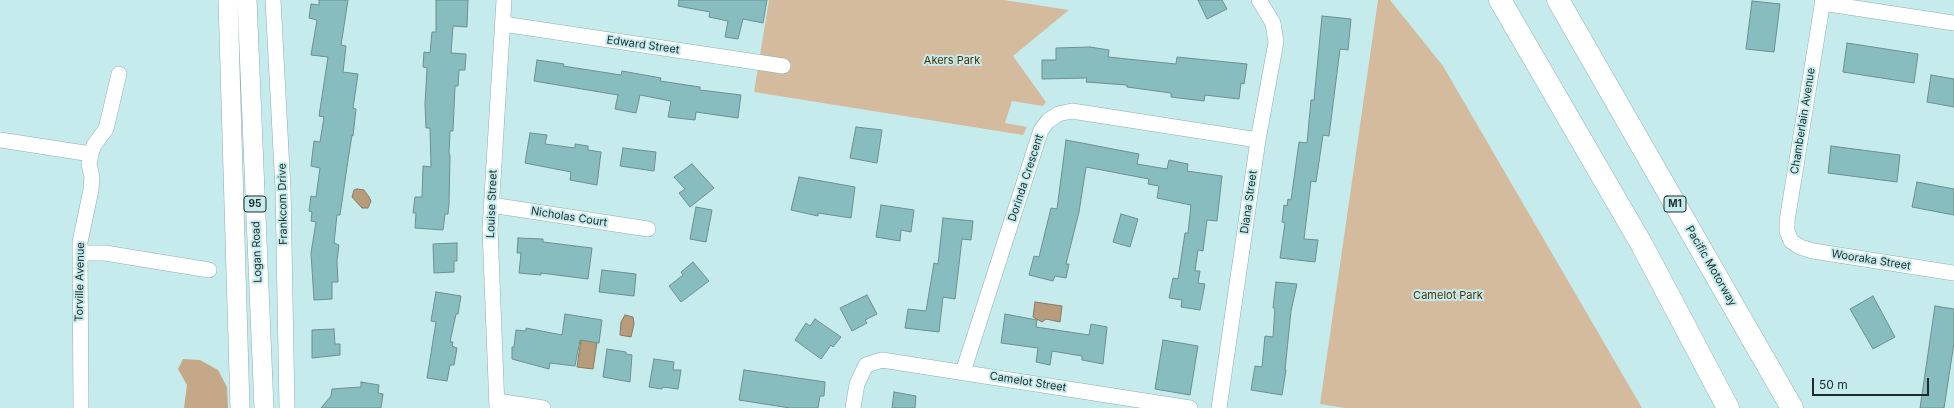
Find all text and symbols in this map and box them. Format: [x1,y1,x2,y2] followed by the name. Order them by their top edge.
[606,33,680,57] street label: Edward Street
[924,54,980,68] park label: Akers Park
[1788,67,1818,175] street label: Chamberlain Avenue
[1006,133,1046,223] street label: Dorinda Crescent
[276,163,290,245] street label: Frankcom Drive
[484,170,500,238] street label: Louise Street
[1238,170,1260,234] street label: Diana Street
[244,196,266,212] road number: 95
[1664,196,1686,212] road number: M1
[530,204,608,230] street label: Nicholas Court
[249,221,265,283] street label: Logan Road
[1683,224,1739,308] street label: Pacific Motorway
[73,242,87,322] street label: Torville Avenue
[1830,247,1912,273] street label: Wooraka Street
[1413,289,1483,303] park label: Camelot Park
[989,369,1067,395] street label: Camelot Street
[1814,370,1931,396] scale bar
[1819,377,1848,392] text: 50 m

